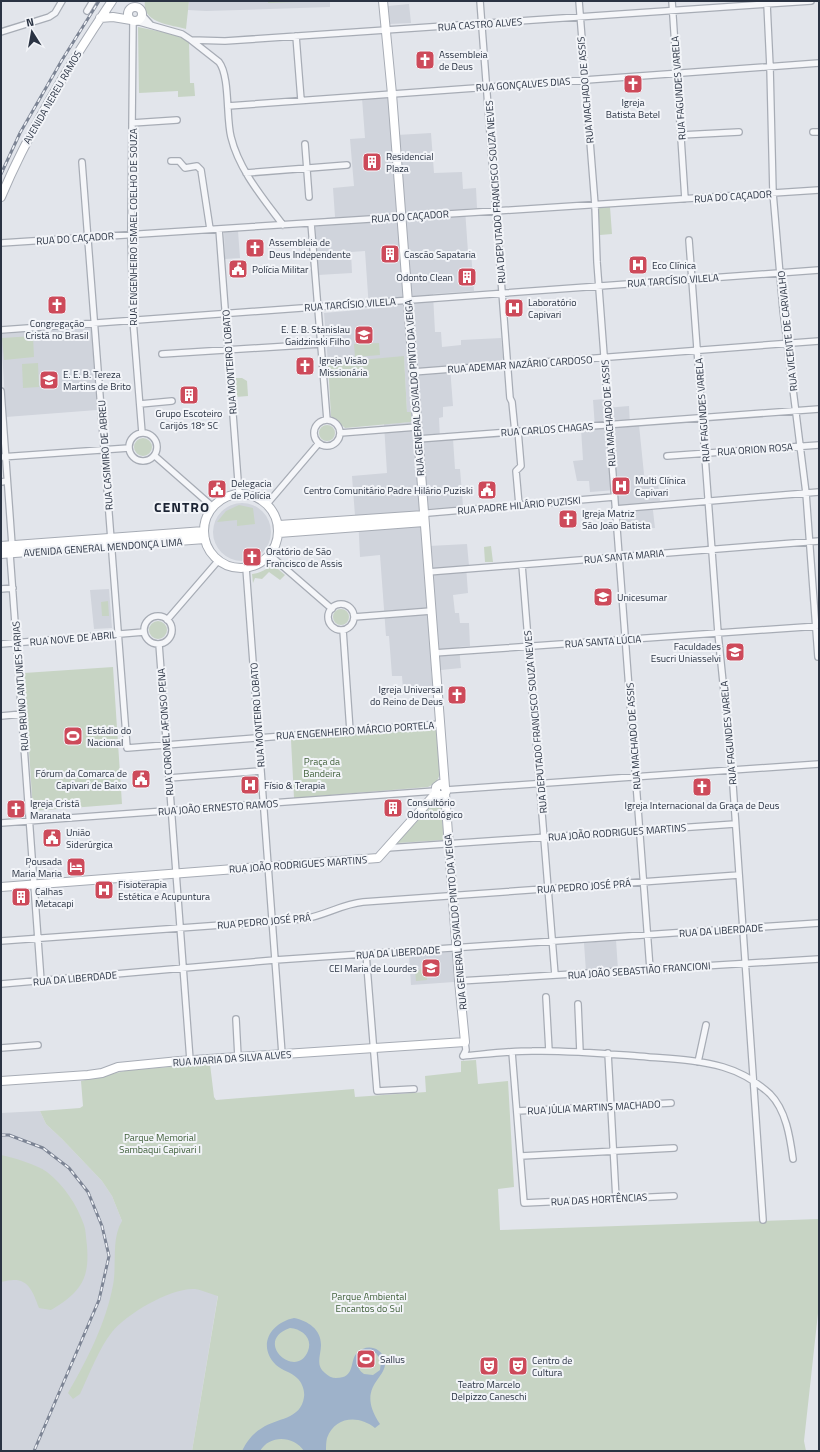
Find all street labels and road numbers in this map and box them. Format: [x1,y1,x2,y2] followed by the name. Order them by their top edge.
[437,14,523,35] street label: RUA CASTRO ALVES
[667,35,690,141] street label: RUA FAGUNDES VARELA
[573,36,598,144] street label: RUA MACHADO DE ASSIS
[19,48,85,147] street label: AVENIDA NEREU RAMOS
[475,74,571,95] street label: RUA GONÇALVES DIAS
[482,100,509,284] street label: RUA DEPUTADO FRANCISCO SOUZA NEVES
[126,128,141,326] street label: RUA ENGENHEIRO ISMAEL COELHO DE SOUZA
[694,186,772,207] street label: RUA DO CAÇADOR
[371,206,449,227] street label: RUA DO CAÇADOR
[36,228,114,249] street label: RUA DO CAÇADOR
[627,270,719,291] street label: RUA TARCÍSIO VILELA
[774,270,801,392] street label: RUA VICENTE DE CARVALHO
[304,294,396,315] street label: RUA TARCÍSIO VILELA
[401,299,428,477] street label: RUA GENERAL OSVALDO PINTO DA VEIGA
[218,309,241,415] street label: RUA MONTEIRO LOBATO
[447,352,593,377] street label: RUA ADEMAR NAZÁRIO CARDOSO
[691,357,714,463] street label: RUA FAGUNDES VARELA
[597,359,620,467] street label: RUA MACHADO DE ASSIS
[94,399,117,510] street label: RUA CASIMIRO DE ABREU
[500,419,594,440] street label: RUA CARLOS CHAGAS
[717,439,793,460] street label: RUA ORION ROSA
[457,493,581,518] street label: RUA PADRE HILÁRIO PUZISKI
[23,534,183,561] street label: AVENIDA GENERAL MENDONÇA LIMA
[583,546,665,567] street label: RUA SANTA MARIA
[8,621,33,751] street label: RUA BRUNO ANTUNES FARIAS
[29,627,117,650] street label: RUA NOVE DE ABRIL
[520,630,551,814] street label: RUA DEPUTADO FRANCISCO SOUZA NEVES
[564,631,642,652] street label: RUA SANTA LÚCIA
[246,662,269,768] street label: RUA MONTEIRO LOBATO
[154,668,177,796] street label: RUA CORONEL AFONSO PENA
[716,680,741,786] street label: RUA FAGUNDES VARELA
[622,682,645,790] street label: RUA MACHADO DE ASSIS
[275,717,435,744] street label: RUA ENGENHEIRO MÁRCIO PORTELA
[157,796,279,819] street label: RUA JOÃO ERNESTO RAMOS
[547,820,687,845] street label: RUA JOÃO RODRIGUES MARTINS
[440,833,471,1011] street label: RUA GENERAL OSVALDO PINTO DA VEIGA
[228,852,368,877] street label: RUA JOÃO RODRIGUES MARTINS
[537,876,632,897] street label: RUA PEDRO JOSÉ PRÁ
[216,910,312,933] street label: RUA PEDRO JOSÉ PRÁ
[678,920,764,941] street label: RUA DA LIBERDADE
[355,942,441,963] street label: RUA DA LIBERDADE
[567,958,711,983] street label: RUA JOÃO SEBASTIÃO FRANCIONI
[32,967,118,990] street label: RUA DA LIBERDADE
[172,1047,292,1070] street label: RUA MARIA DA SILVA ALVES
[527,1096,661,1118] street label: RUA JÚLIA MARTINS MACHADO
[550,1189,648,1210] street label: RUA DAS HORTÊNCIAS

